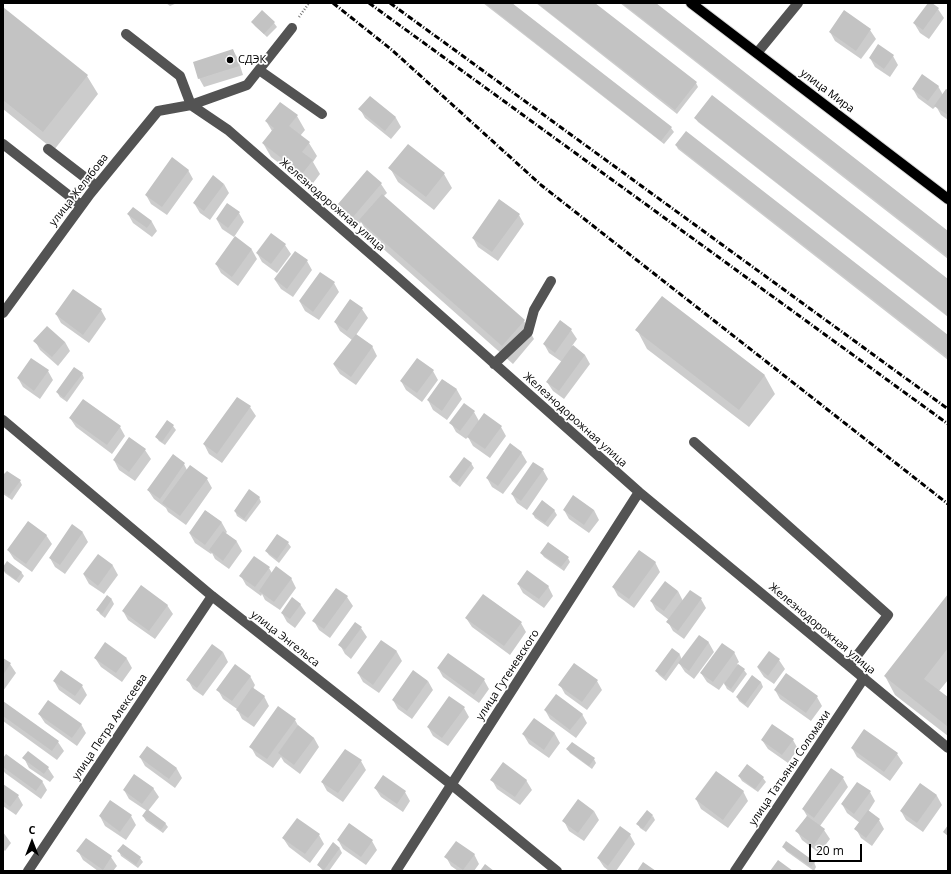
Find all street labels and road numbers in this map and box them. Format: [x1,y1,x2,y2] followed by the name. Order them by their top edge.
[797,66,857,116] street label: улица Мира
[47,151,111,229] street label: улица Желябова
[277,156,387,254] street label: Железнодорожная улица
[520,370,630,470] street label: Железнодорожная улица
[766,581,878,677] street label: Железнодорожная улица
[248,608,322,670] street label: улица Энгельса
[474,627,542,723] street label: улица Гутеневского
[70,672,150,782] street label: улица Петра Алексеева
[746,708,834,828] street label: улица Татьяны Соломахи

